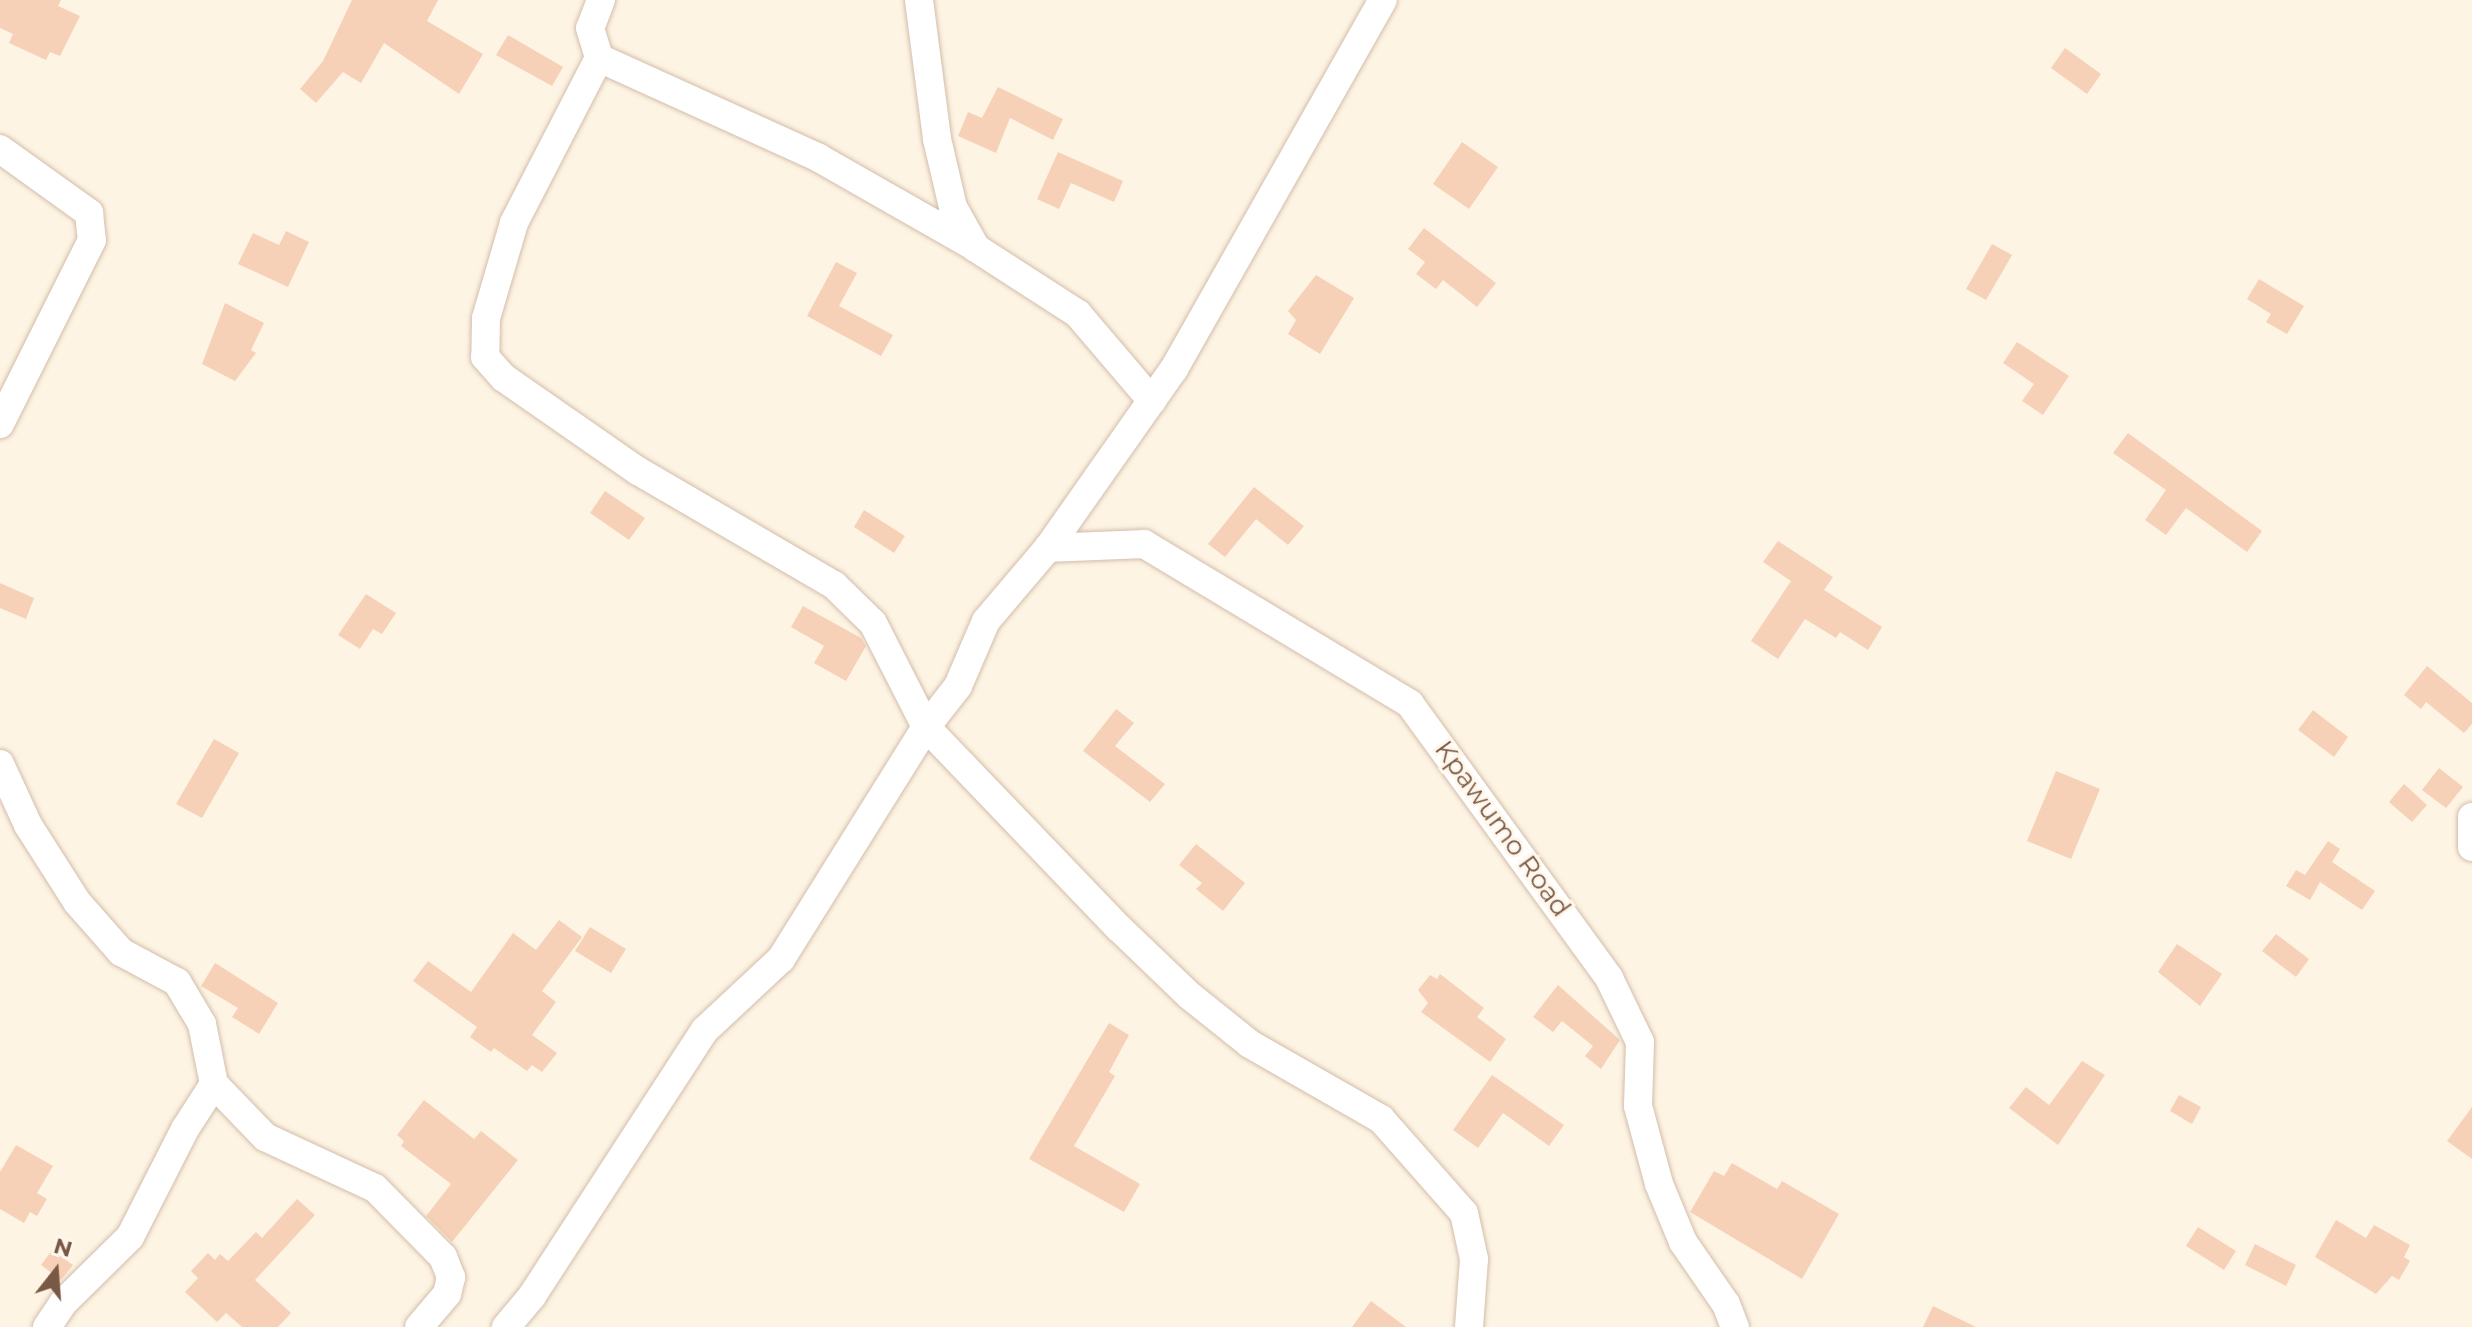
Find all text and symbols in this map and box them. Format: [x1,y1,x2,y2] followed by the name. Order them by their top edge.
[1428,735,1576,923] street label: Kpawumo Road
[16,1231,96,1311] north arrow
[51,1232,76,1263] text: N

